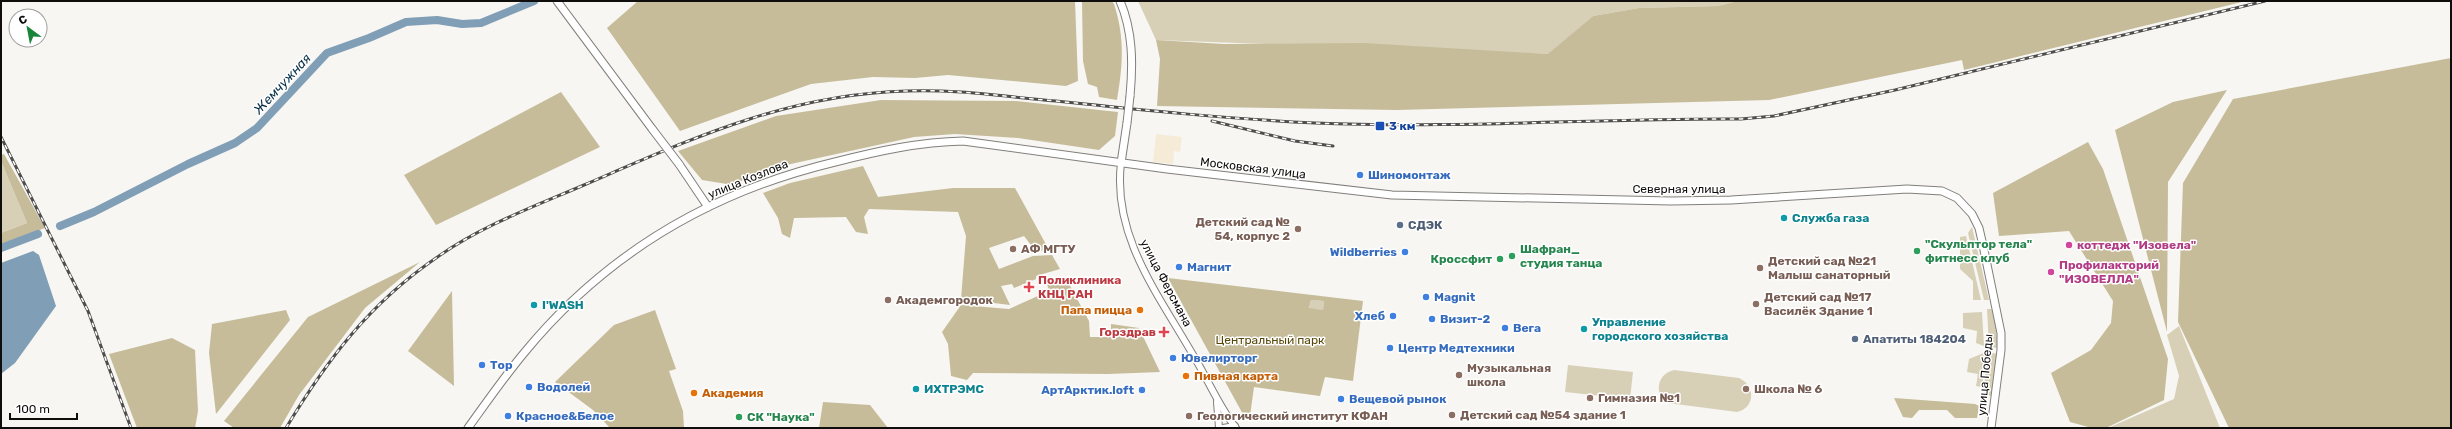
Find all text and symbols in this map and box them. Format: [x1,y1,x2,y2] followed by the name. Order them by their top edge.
[8,8,48,48] north arrow
[16,12,30,28] text: С
[250,51,314,117] water label: Жемчужная
[1389,119,1415,133] place label: 3 км
[1374,120,1386,132] marker: 3 км
[1199,155,1307,181] street label: Московская улица
[706,157,790,201] street label: улица Козлова
[1368,168,1451,182] place label: Шиномонтаж
[1355,170,1365,180] marker: Шиномонтаж
[1632,182,1726,196] street label: Северная улица
[1792,211,1869,225] place label: Служба газа
[1779,213,1789,223] marker: Служба газа
[1195,215,1290,243] place label: Детский сад № 54, корпус 2
[1408,218,1443,232] place label: СДЭК
[1395,220,1405,230] marker: СДЭК
[1293,224,1303,234] marker: Детский сад № 54, корпус 2
[1137,237,1195,329] street label: улица Ферсмана
[1925,237,2032,265] place label: "Скульптор тела" фитнесс клуб
[2077,238,2196,252] place label: коттедж "Изовела"
[2064,240,2074,250] marker: коттедж "Изовела"
[1021,242,1076,256] place label: АФ МГТУ
[1520,242,1602,270] place label: Шафран_ студия танца
[1008,244,1018,254] marker: АФ МГТУ
[1330,245,1397,259] place label: Wildberries
[1912,246,1922,256] marker: "Скульптор тела" фитнесс клуб
[1400,247,1410,257] marker: Wildberries
[1507,251,1517,261] marker: Шафран_ студия танца
[1431,252,1492,266] place label: Кроссфит
[1495,254,1505,264] marker: Кроссфит
[1768,254,1891,282] place label: Детский сад №21 Малыш санаторный
[2059,258,2159,286] place label: Профилакторий "ИЗОВЕЛЛА"
[1187,260,1232,274] place label: Магнит
[1174,262,1184,272] marker: Магнит
[1755,263,1765,273] marker: Детский сад №21 Малыш санаторный
[2046,267,2056,277] marker: Профилакторий "ИЗОВЕЛЛА"
[1038,273,1121,301] place label: Поликлиника КНЦ РАН
[1023,281,1035,293] marker: Поликлиника КНЦ РАН
[1434,290,1476,304] place label: Magnit
[1764,290,1873,318] place label: Детский сад №17 Василёк Здание 1
[1421,292,1431,302] marker: Magnit
[896,293,993,307] place label: Академгородок
[883,295,893,305] marker: Академгородок
[542,298,584,312] place label: I'WASH
[1751,299,1761,309] marker: Детский сад №17 Василёк Здание 1
[529,300,539,310] marker: I'WASH
[1061,303,1132,317] place label: Папа пицца
[1135,305,1145,315] marker: Папа пицца
[1355,309,1385,323] place label: Хлеб
[1388,311,1398,321] marker: Хлеб
[1440,312,1490,326] place label: Визит-2
[1427,314,1437,324] marker: Визит-2
[1592,315,1728,343] place label: Управление городского хозяйства
[1513,321,1541,335] place label: Вега
[1500,323,1510,333] marker: Вега
[1579,324,1589,334] marker: Управление городского хозяйства
[1099,325,1156,339] place label: Горздрав
[1159,327,1169,337] marker: Горздрав
[1863,332,1966,346] place label: Апатиты 184204
[1215,333,1325,347] park label: Центральный парк
[1974,333,1996,417] street label: улица Победы
[1850,334,1860,344] marker: Апатиты 184204
[1398,341,1515,355] place label: Центр Медтехники
[1385,343,1395,353] marker: Центр Медтехники
[1181,351,1258,365] place label: Ювелирторг
[1168,353,1178,363] marker: Ювелирторг
[490,358,513,372] place label: Тор
[477,360,487,370] marker: Тор
[1467,361,1551,389] place label: Музыкальная школа
[1194,369,1278,383] place label: Пивная карта
[1454,370,1464,380] marker: Музыкальная школа
[1181,371,1191,381] marker: Пивная карта
[537,380,591,394] place label: Водолей
[524,382,534,392] marker: Водолей
[924,382,985,396] place label: ИХТРЭМС
[1754,382,1822,396] place label: Школа № 6
[1041,383,1134,397] place label: АртАрктик.loft
[911,384,921,394] marker: ИХТРЭМС
[1741,384,1751,394] marker: Школа № 6
[1137,385,1147,395] marker: АртАрктик.loft
[702,386,764,400] place label: Академия
[689,388,699,398] marker: Академия
[1598,391,1680,405] place label: Гимназия №1
[1349,392,1447,406] place label: Вещевой рынок
[1585,393,1595,403] marker: Гимназия №1
[1336,394,1346,404] marker: Вещевой рынок
[10,395,77,421] scale bar
[16,402,50,416] text: 100 m
[1460,408,1626,422] place label: Детский сад №54 здание 1
[516,409,614,423] place label: Красное&Белое
[1197,409,1388,423] place label: Геологический институт КФАН
[747,410,815,424] place label: СК "Наука"
[1447,410,1457,420] marker: Детский сад №54 здание 1
[503,411,513,421] marker: Красное&Белое
[1184,411,1194,421] marker: Геологический институт КФАН
[734,412,744,422] marker: СК "Наука"

